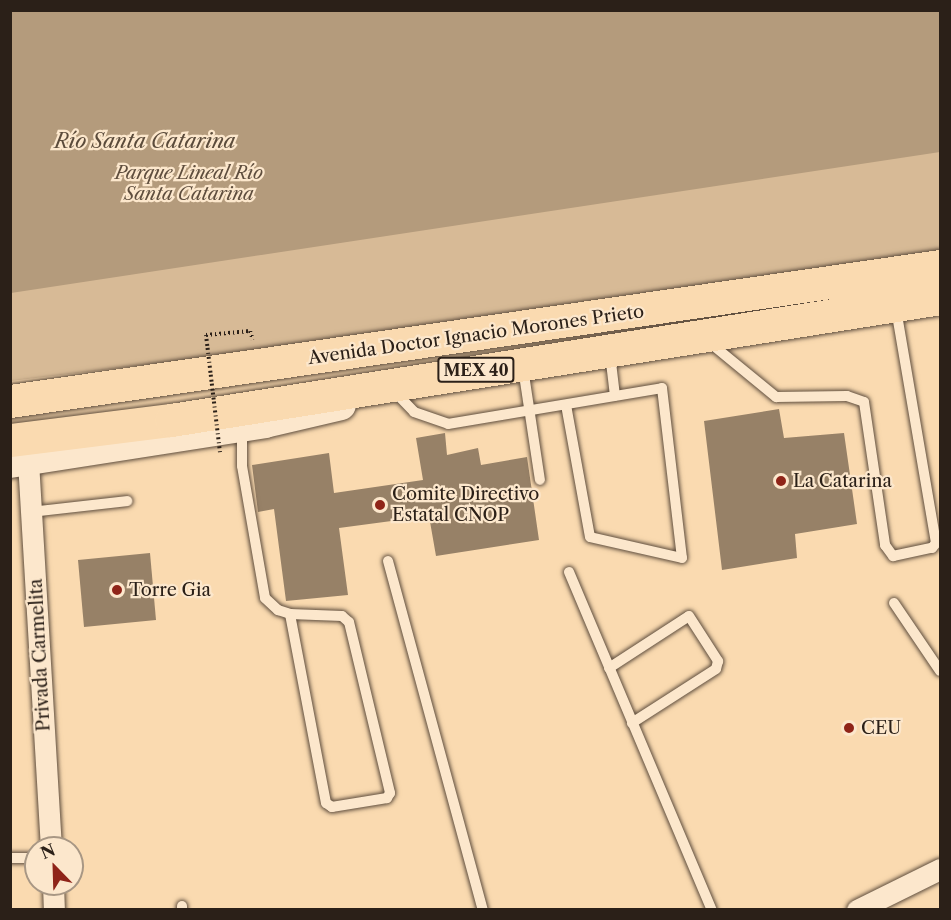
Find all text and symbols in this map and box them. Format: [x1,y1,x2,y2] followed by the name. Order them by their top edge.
[54,129,236,153] water label: Río Santa Catarina
[115,163,263,206] park label: Parque Lineal Río Santa Catarina
[306,301,646,369] street label: Avenida Doctor Ignacio Morones Prieto
[437,357,515,383] road number: MEX 40
[793,470,892,492] place label: La Catarina
[774,474,788,488] marker: La Catarina
[392,484,539,526] place label: Comite Directivo Estatal CNOP
[373,498,387,512] marker: Comite Directivo Estatal CNOP
[25,578,55,732] street label: Privada Carmelita
[129,579,211,601] place label: Torre Gia
[110,583,124,597] marker: Torre Gia
[861,717,901,739] place label: CEU
[842,721,856,735] marker: CEU
[24,836,84,896] north arrow
[37,839,58,863] text: N

